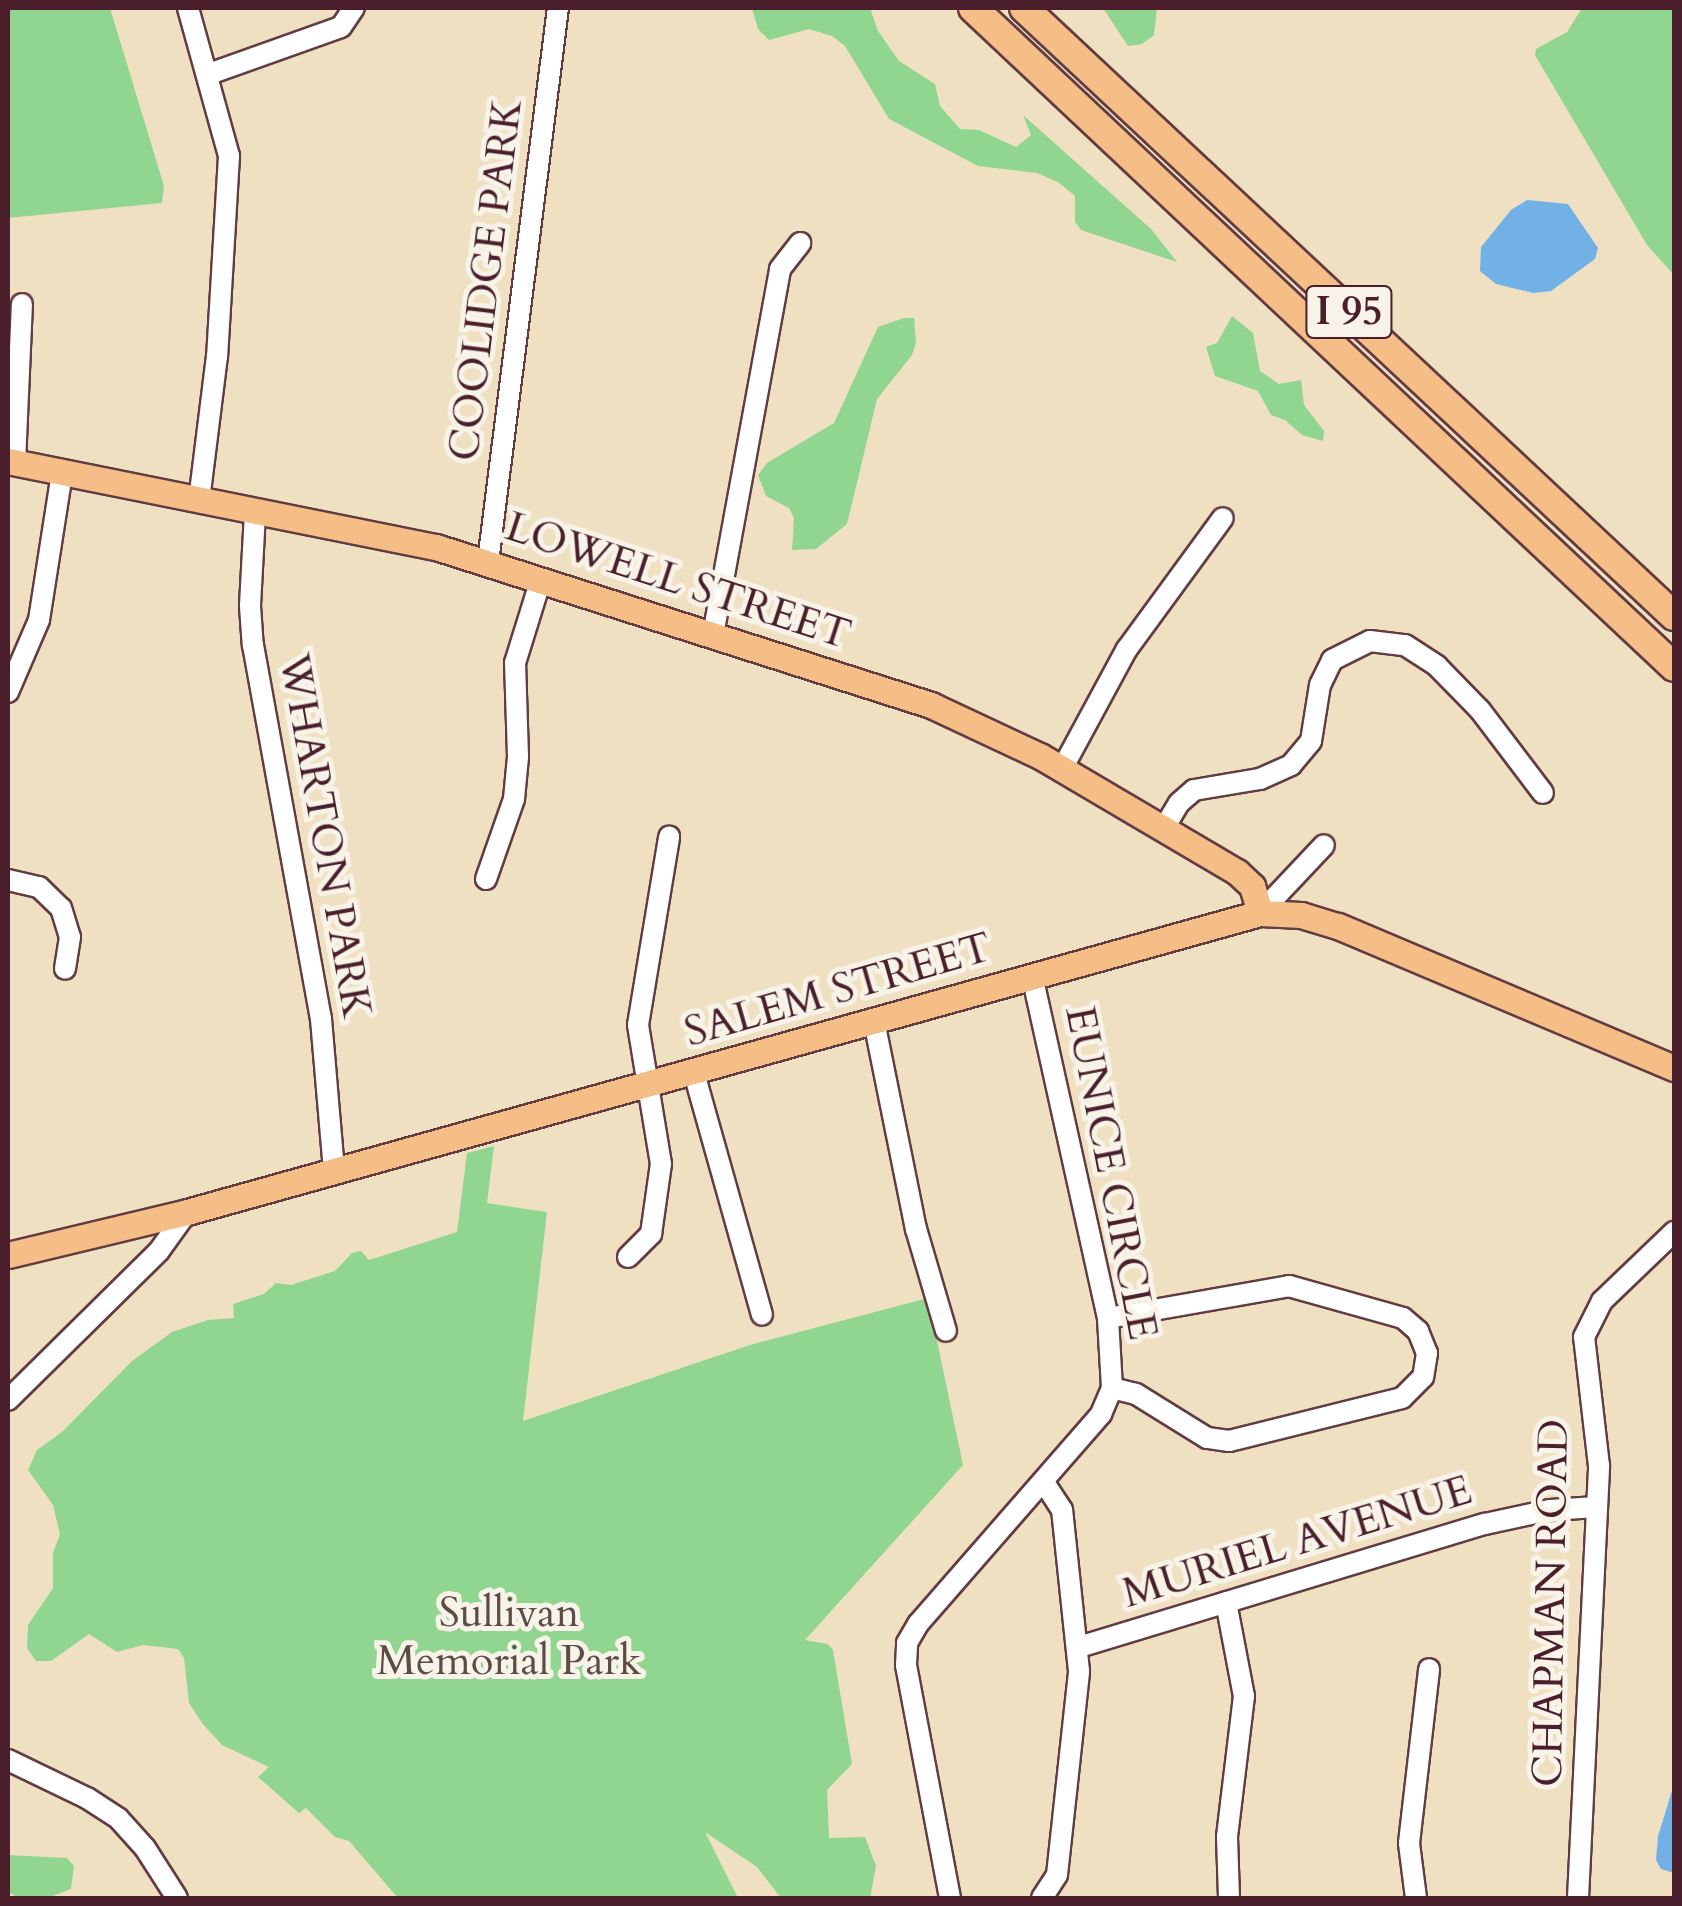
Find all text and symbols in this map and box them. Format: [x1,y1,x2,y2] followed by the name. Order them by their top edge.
[439,96,533,464] street label: COOLIDGE PARK
[1304,277,1394,347] road number: I 95
[499,501,857,661] street label: LOWELL STREET
[268,650,382,1022] street label: WHARTON PARK
[679,922,997,1058] street label: SALEM STREET
[1054,1002,1168,1344] street label: EUNICE CIRCLE
[1523,1419,1579,1787] street label: CHAPMAN ROAD
[1116,1465,1478,1619] street label: MURIEL AVENUE
[377,1588,641,1686] park label: Sullivan Memorial Park

